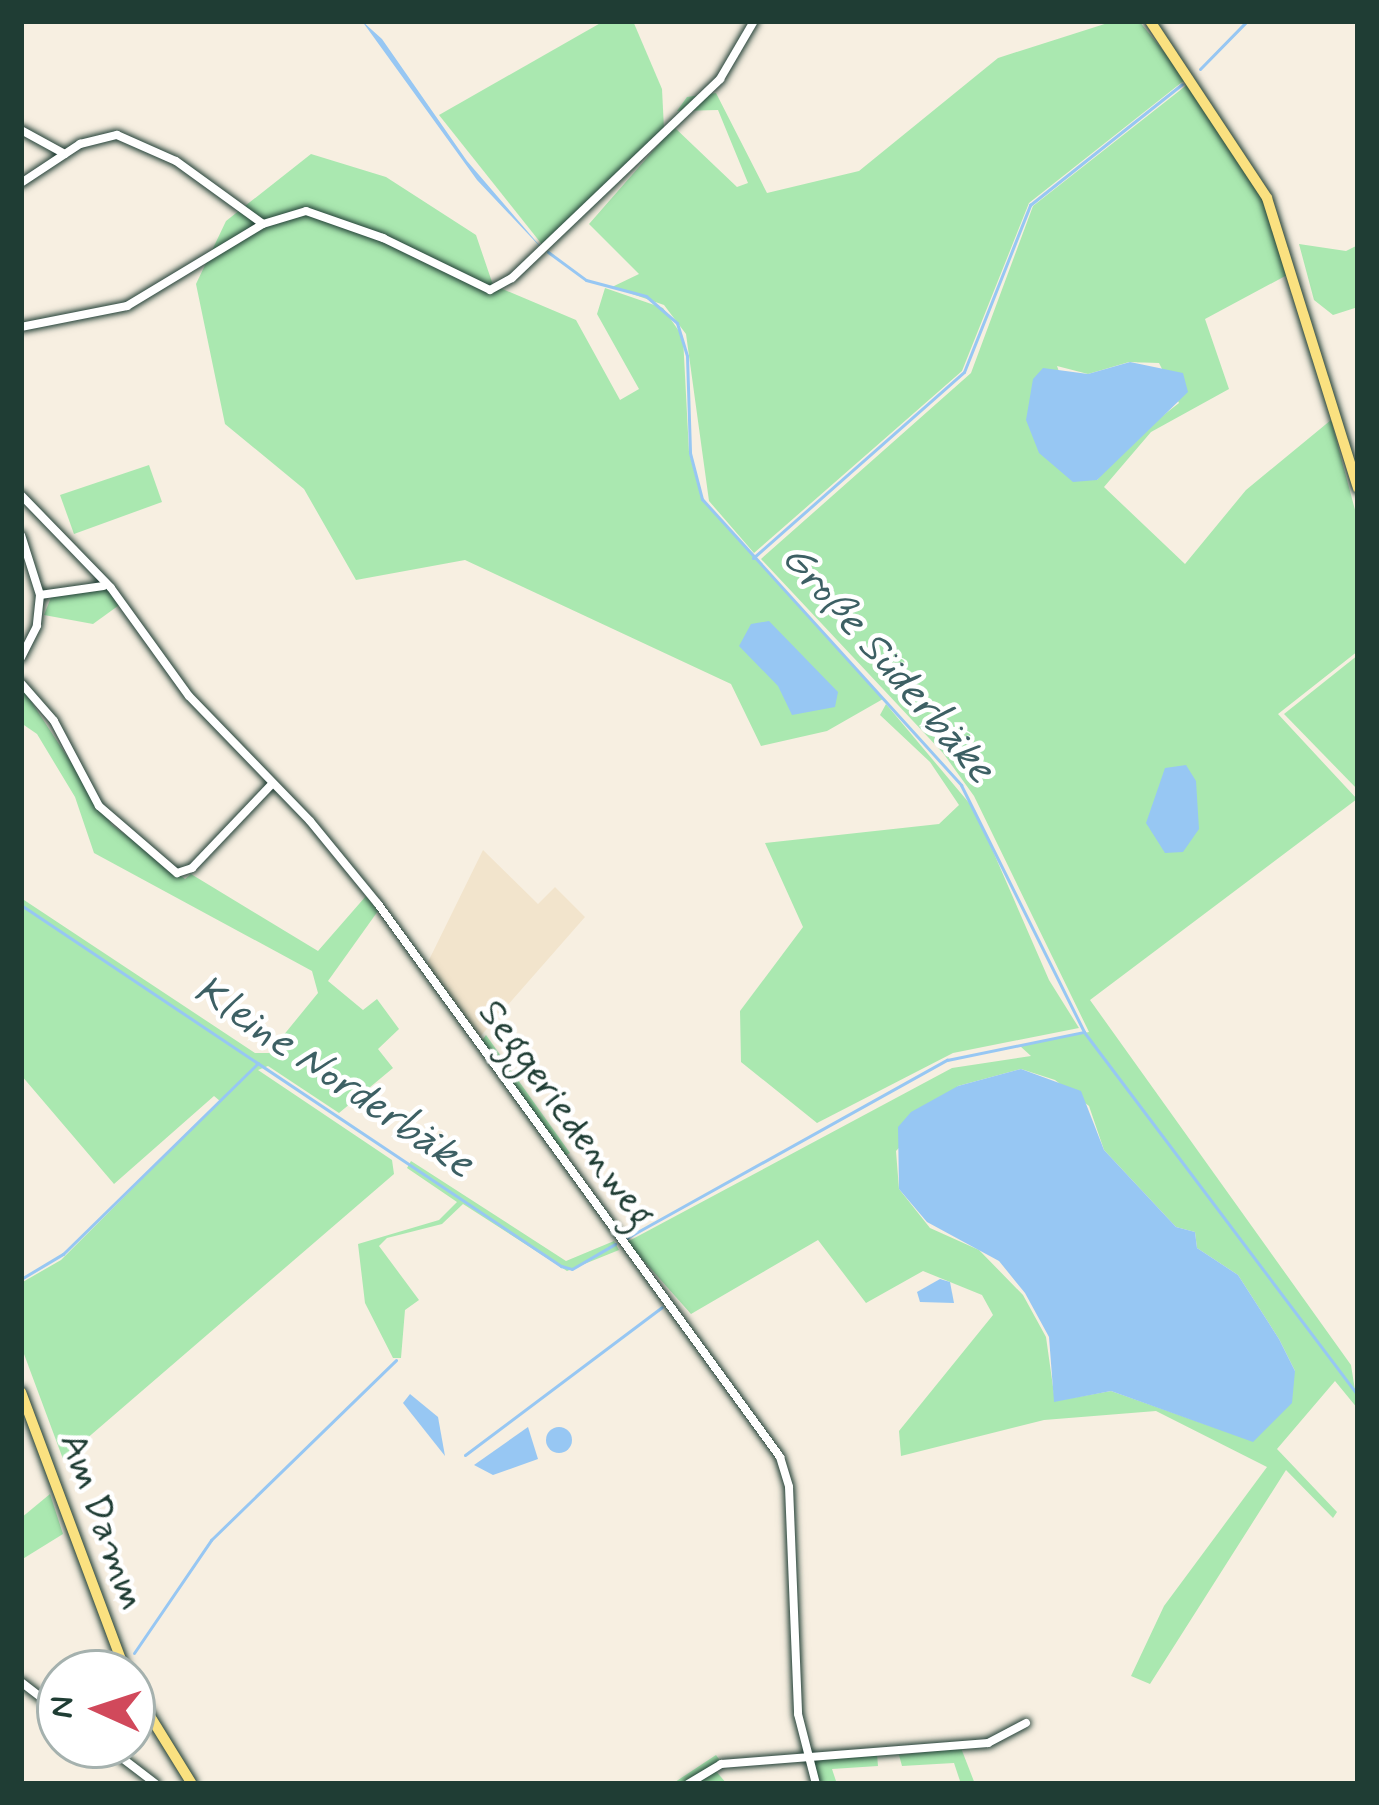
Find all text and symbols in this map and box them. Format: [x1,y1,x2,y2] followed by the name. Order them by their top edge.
[769,534,1005,794] water label: Große Süderbäke
[183,965,483,1191] water label: Kleine Norderbäke
[466,992,664,1238] street label: Seggeriedenweg
[46,1423,156,1621] street label: Am Damm
[36,1649,156,1769] north arrow
[40,1695,86,1719] text: N

